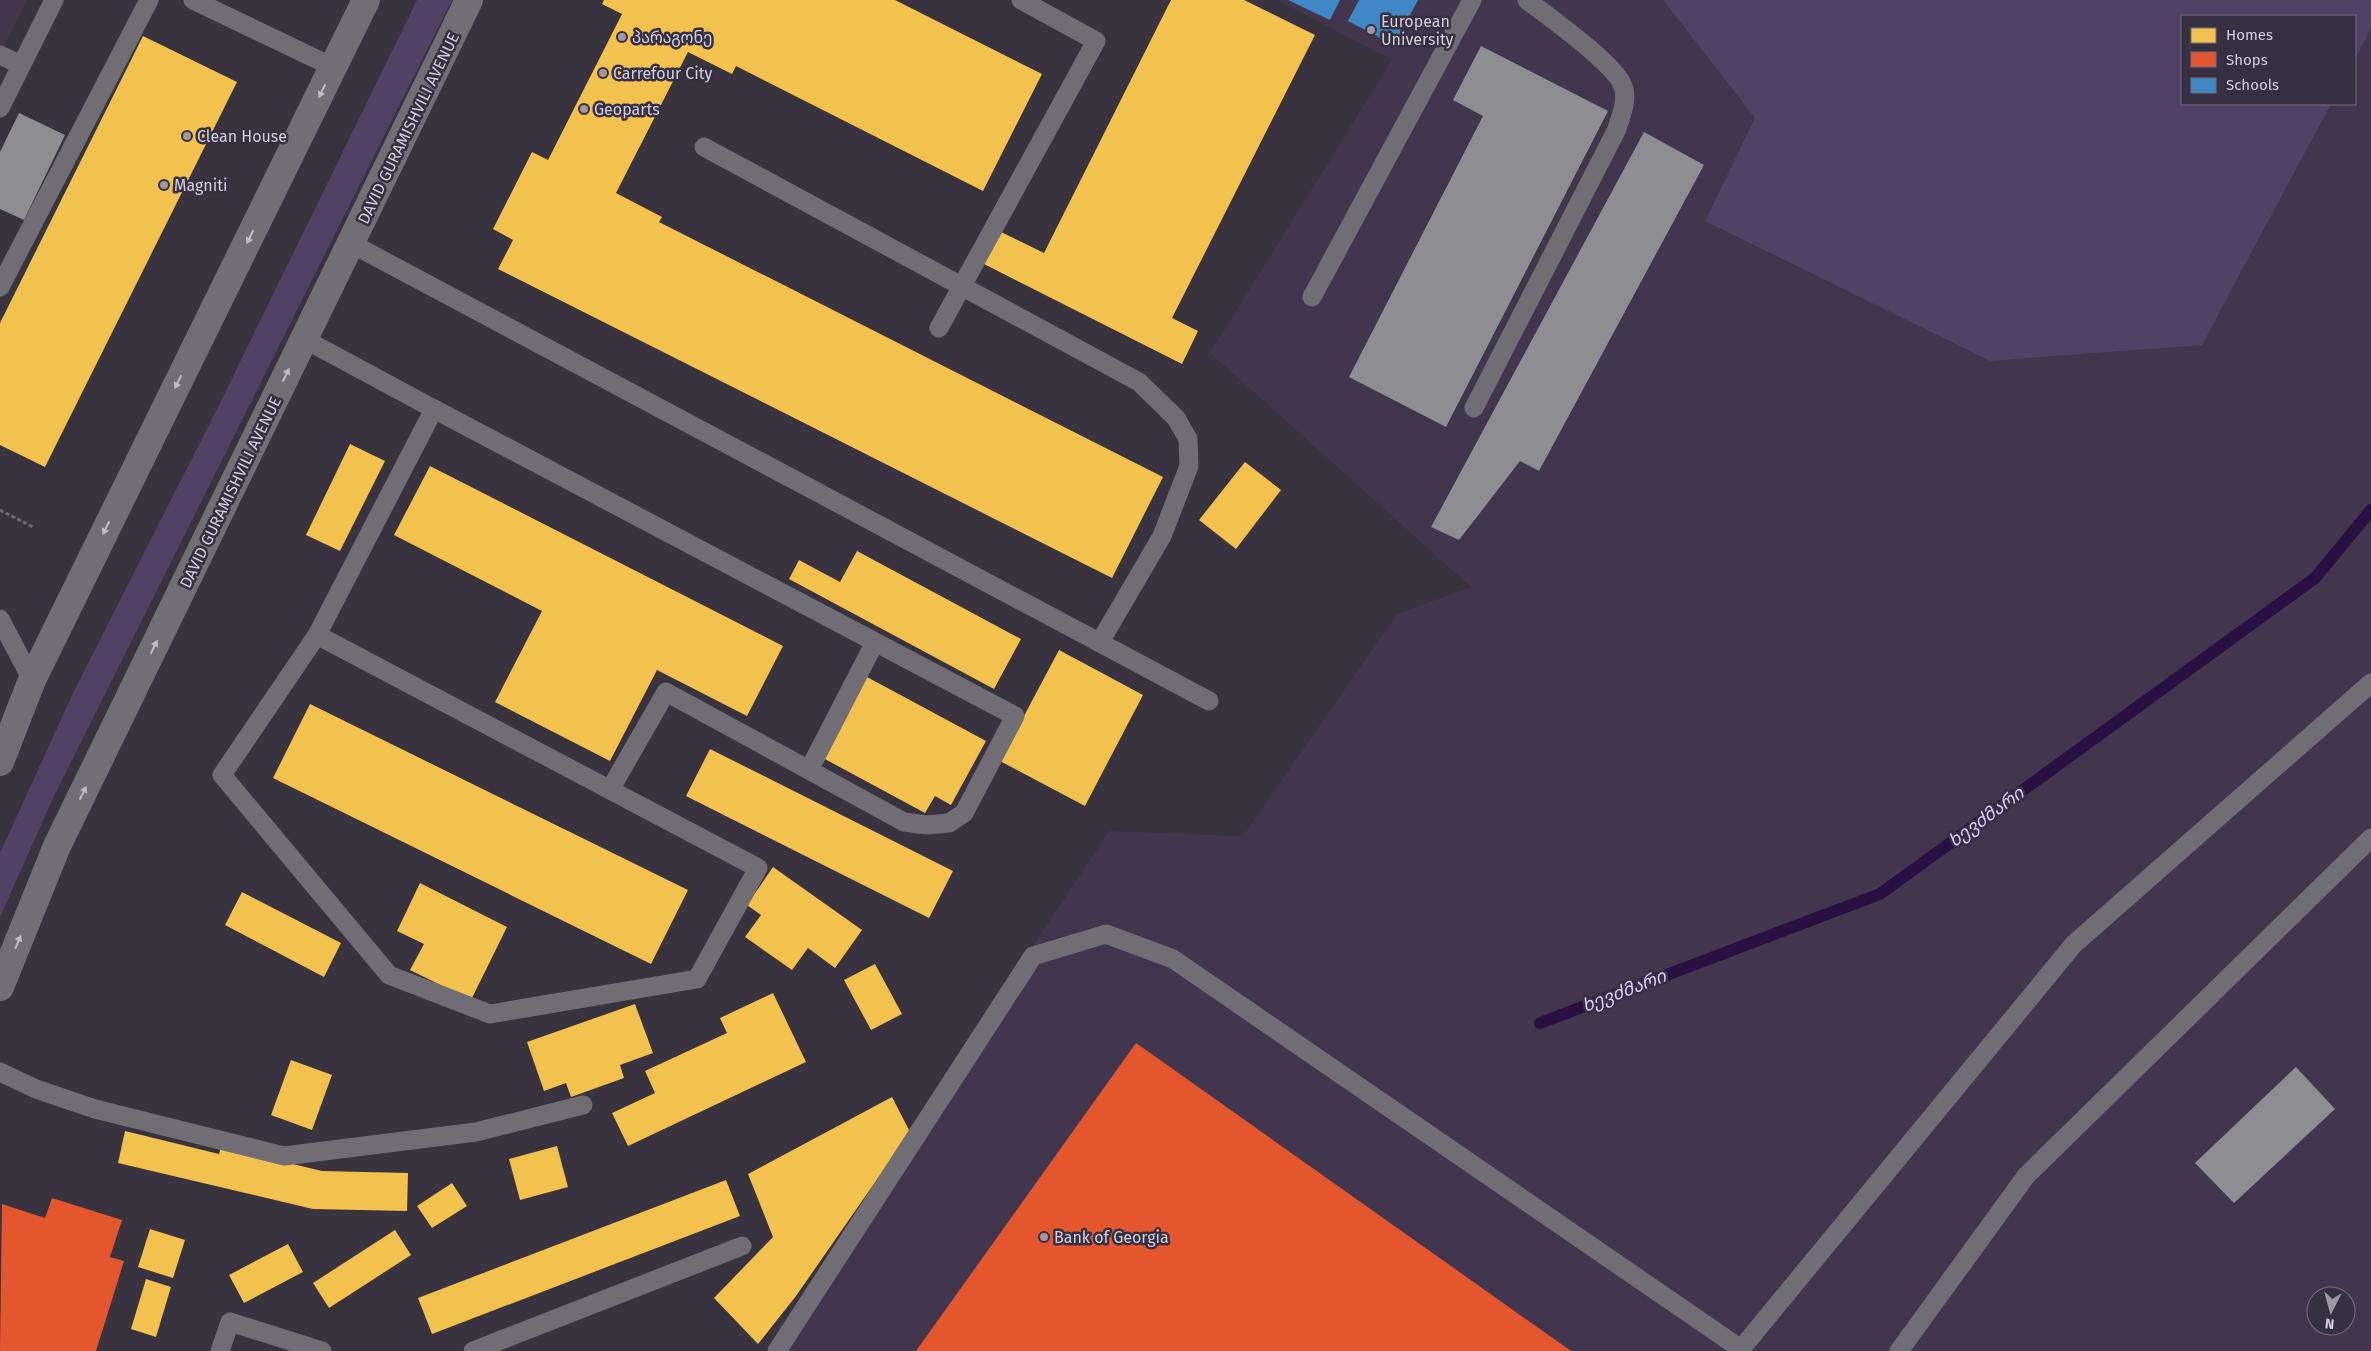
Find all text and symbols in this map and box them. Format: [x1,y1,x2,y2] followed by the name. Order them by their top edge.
[1381,12,1454,49] place label: European University
[2181,15,2356,105] legend
[1365,24,1377,36] marker: European University
[2226,26,2273,44] text: Homes
[632,28,712,47] place label: პარაგონე
[354,29,463,227] street label: DAVID GURAMISHVILI AVENUE
[616,31,628,43] marker: პარაგონე
[2226,51,2268,69] text: Shops
[613,64,713,83] place label: Carrefour City
[597,67,609,79] marker: Carrefour City
[2226,76,2279,94] text: Schools
[317,84,325,98] one-way arrow
[594,100,660,119] place label: Geoparts
[578,103,590,115] marker: Geoparts
[197,127,287,146] place label: Clean House
[181,130,193,142] marker: Clean House
[174,176,228,195] place label: Magniti
[158,179,170,191] marker: Magniti
[246,229,254,244] one-way arrow
[282,368,290,382] one-way arrow
[174,375,182,390] one-way arrow
[176,393,285,591] street label: DAVID GURAMISHVILI AVENUE
[102,521,110,535] one-way arrow
[150,640,158,654] one-way arrow
[1944,782,2029,852] water label: ხევძმარი
[79,786,87,800] one-way arrow
[15,935,23,949] one-way arrow
[1579,965,1670,1017] water label: ხევძმარი
[1054,1228,1169,1247] place label: Bank of Georgia
[1038,1231,1050,1243] marker: Bank of Georgia
[2306,1286,2356,1336] north arrow
[2324,1314,2335,1332] text: N

